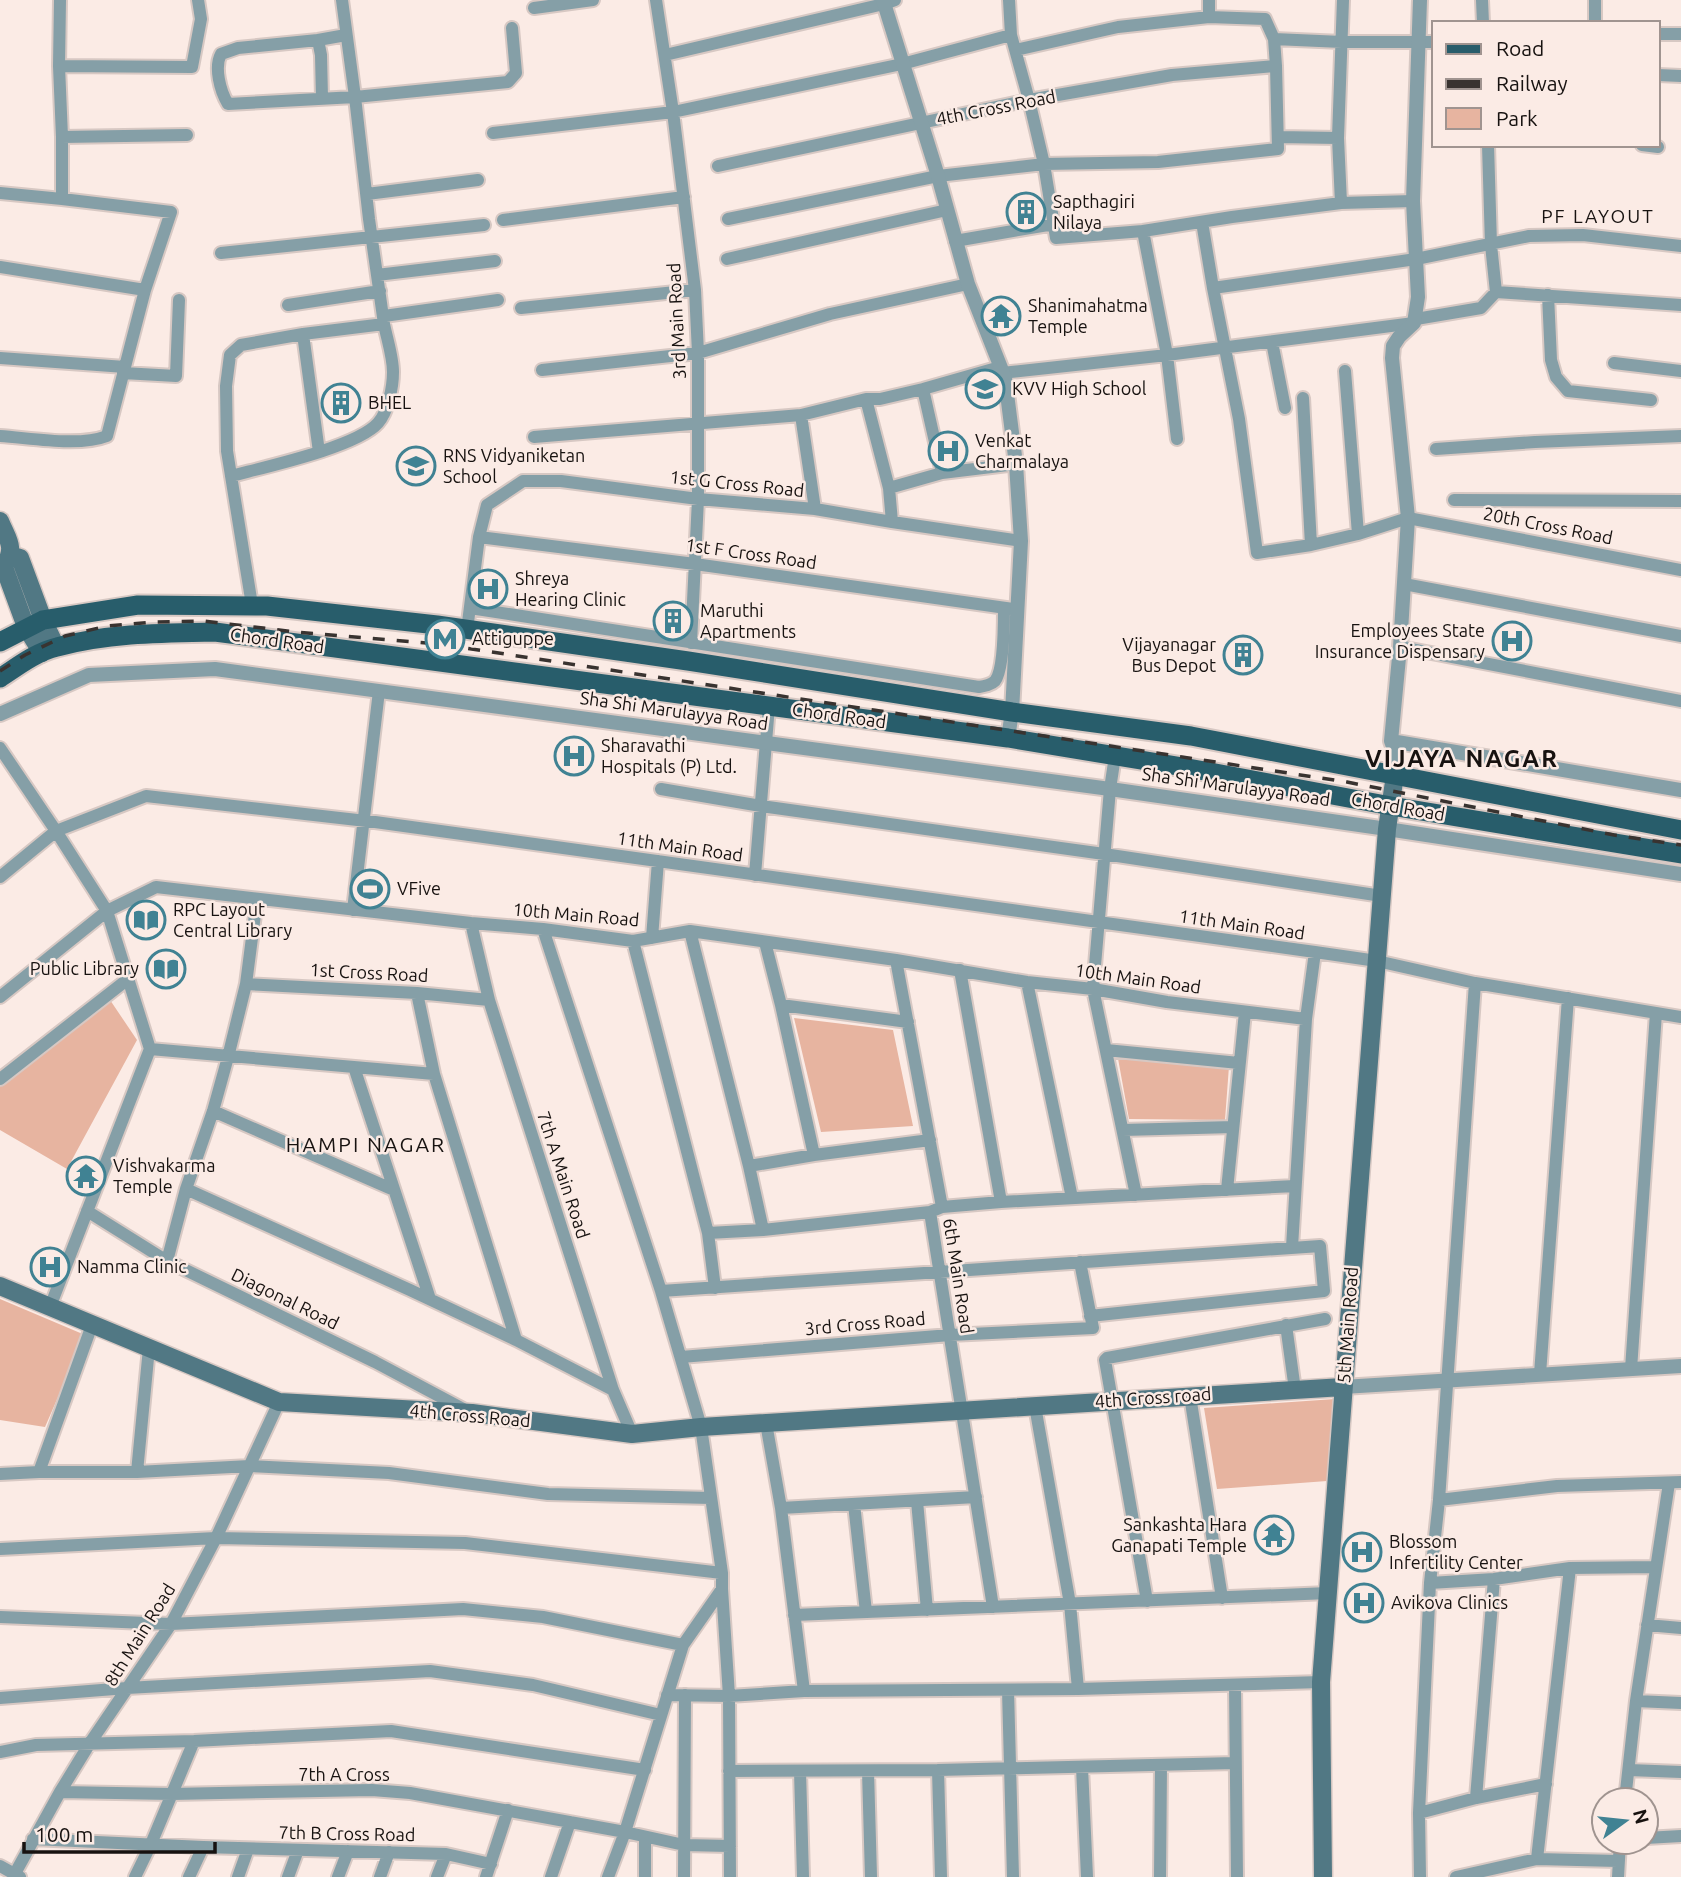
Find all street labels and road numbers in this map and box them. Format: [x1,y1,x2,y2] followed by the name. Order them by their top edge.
[934,86,1057,128] street label: 4th Cross Road
[663,262,689,380] street label: 3rd Main Road
[669,466,805,500] street label: 1st G Cross Road
[1482,503,1615,547] street label: 20th Cross Road
[684,534,818,572] street label: 1st F Cross Road
[229,624,325,657] street label: Chord Road
[579,687,769,733] street label: Sha Shi Marulayya Road
[791,699,887,732] street label: Chord Road
[1141,763,1331,809] street label: Sha Shi Marulayya Road
[1350,788,1447,824] street label: Chord Road
[616,827,744,865] street label: 11th Main Road
[512,899,640,929] street label: 10th Main Road
[1178,905,1306,943] street label: 11th Main Road
[309,959,429,985] street label: 1st Cross Road
[1074,959,1202,997] street label: 10th Main Road
[534,1109,594,1241] street label: 7th A Main Road
[940,1217,978,1335] street label: 6th Main Road
[228,1263,342,1333] street label: Diagonal Road
[1333,1266,1361,1384] street label: 5th Main Road
[804,1308,926,1338] street label: 3rd Cross Road
[1094,1383,1212,1411] street label: 4th Cross road
[409,1400,531,1430] street label: 4th Cross Road
[100,1580,179,1689] street label: 8th Main Road
[298,1764,390,1784] street label: 7th A Cross
[278,1822,416,1844] street label: 7th B Cross Road

